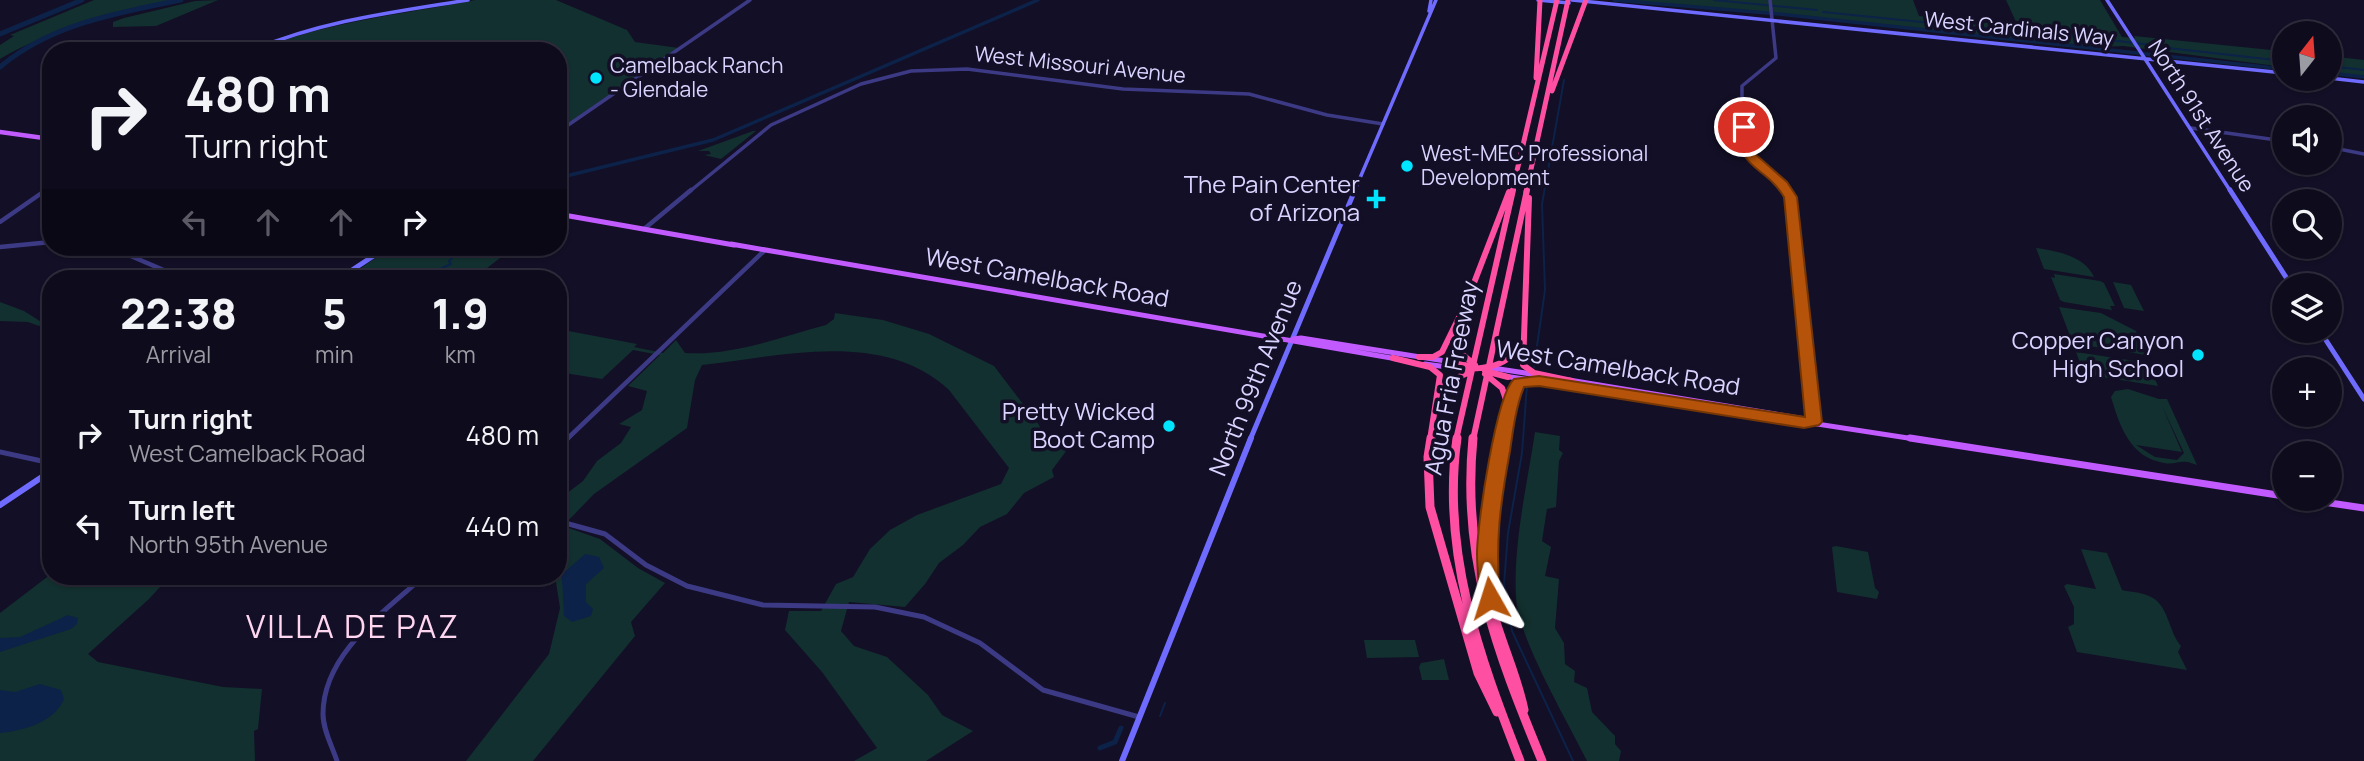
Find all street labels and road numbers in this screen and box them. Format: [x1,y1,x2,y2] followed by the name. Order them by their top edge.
[1923,4,2115,52] street label: West Cardinals Way
[2142,34,2262,197] street label: North 91st Avenue
[973,39,1187,89] street label: West Missouri Avenue
[923,239,1172,314] street label: West Camelback Road
[1200,275,1309,480] street label: North 99th Avenue
[1416,277,1486,478] street label: Agua Fria Freeway
[1494,331,1743,402] street label: West Camelback Road

